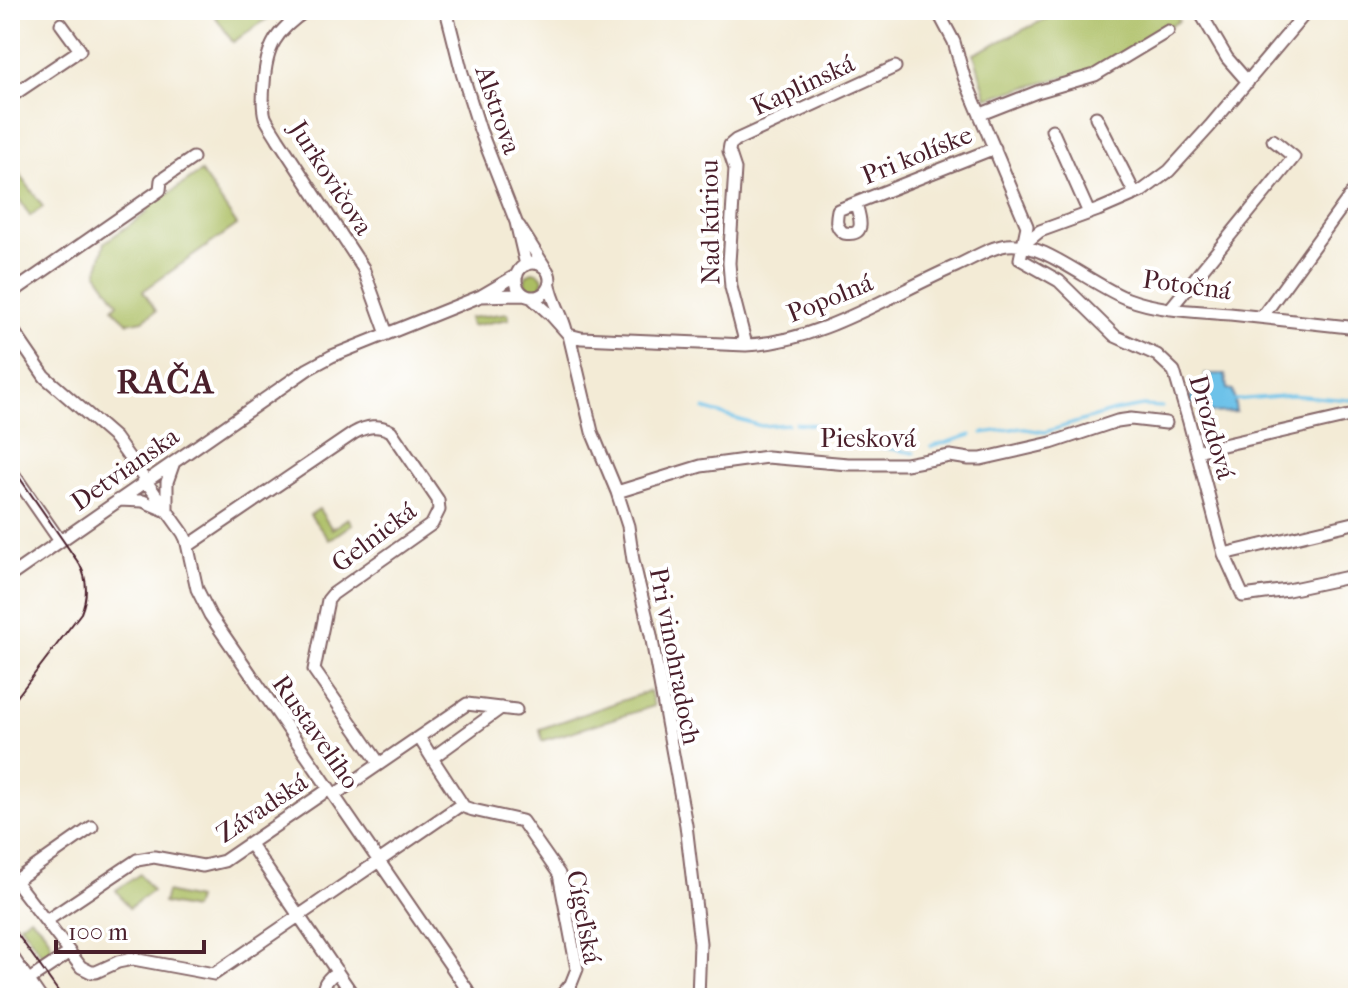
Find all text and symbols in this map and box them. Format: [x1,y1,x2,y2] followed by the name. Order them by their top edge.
[747,47,860,122] street label: Kaplinská
[468,61,528,159] street label: Alstrova
[281,113,380,242] street label: Jurkovičova
[857,119,977,191] street label: Pri kolíske
[693,159,727,285] street label: Nad kúriou
[1141,263,1234,307] street label: Potočná
[783,266,878,329] street label: Popolná
[117,361,215,402] district label: RAČA
[1182,371,1242,484] street label: Drozdová
[65,420,186,517] street label: Detvianska
[820,423,917,454] street label: Piesková
[326,495,423,579] street label: Gelnická
[643,565,707,748] street label: Pri vinohradoch
[266,669,366,795] street label: Rustaveliho
[211,766,314,850] street label: Závadská
[560,868,608,967] street label: Cígeľská
[56,904,204,954] scale bar
[68,918,128,946] text: 100 m

